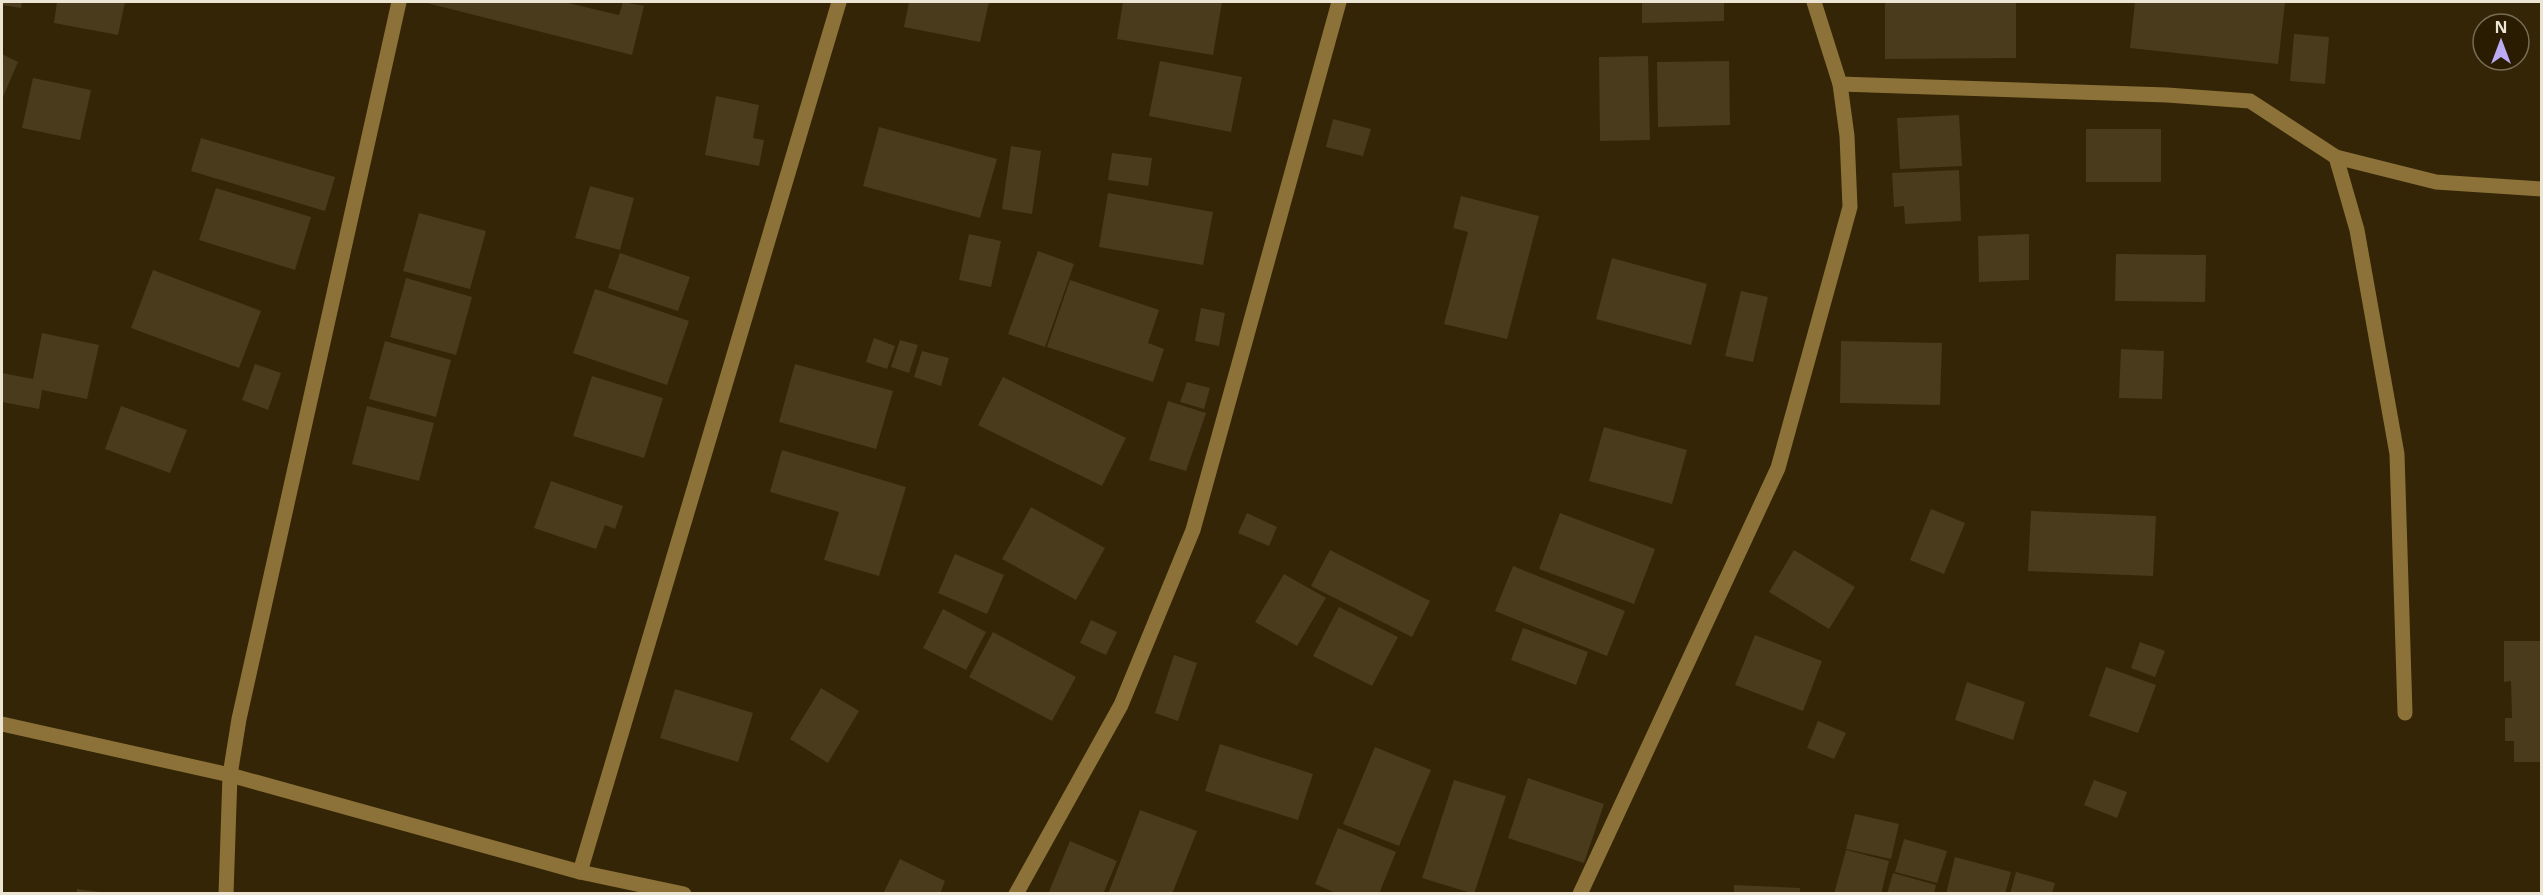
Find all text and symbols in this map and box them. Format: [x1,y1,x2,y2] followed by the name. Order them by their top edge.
[2471,12,2531,72] north arrow
[2494,16,2508,38] text: N

